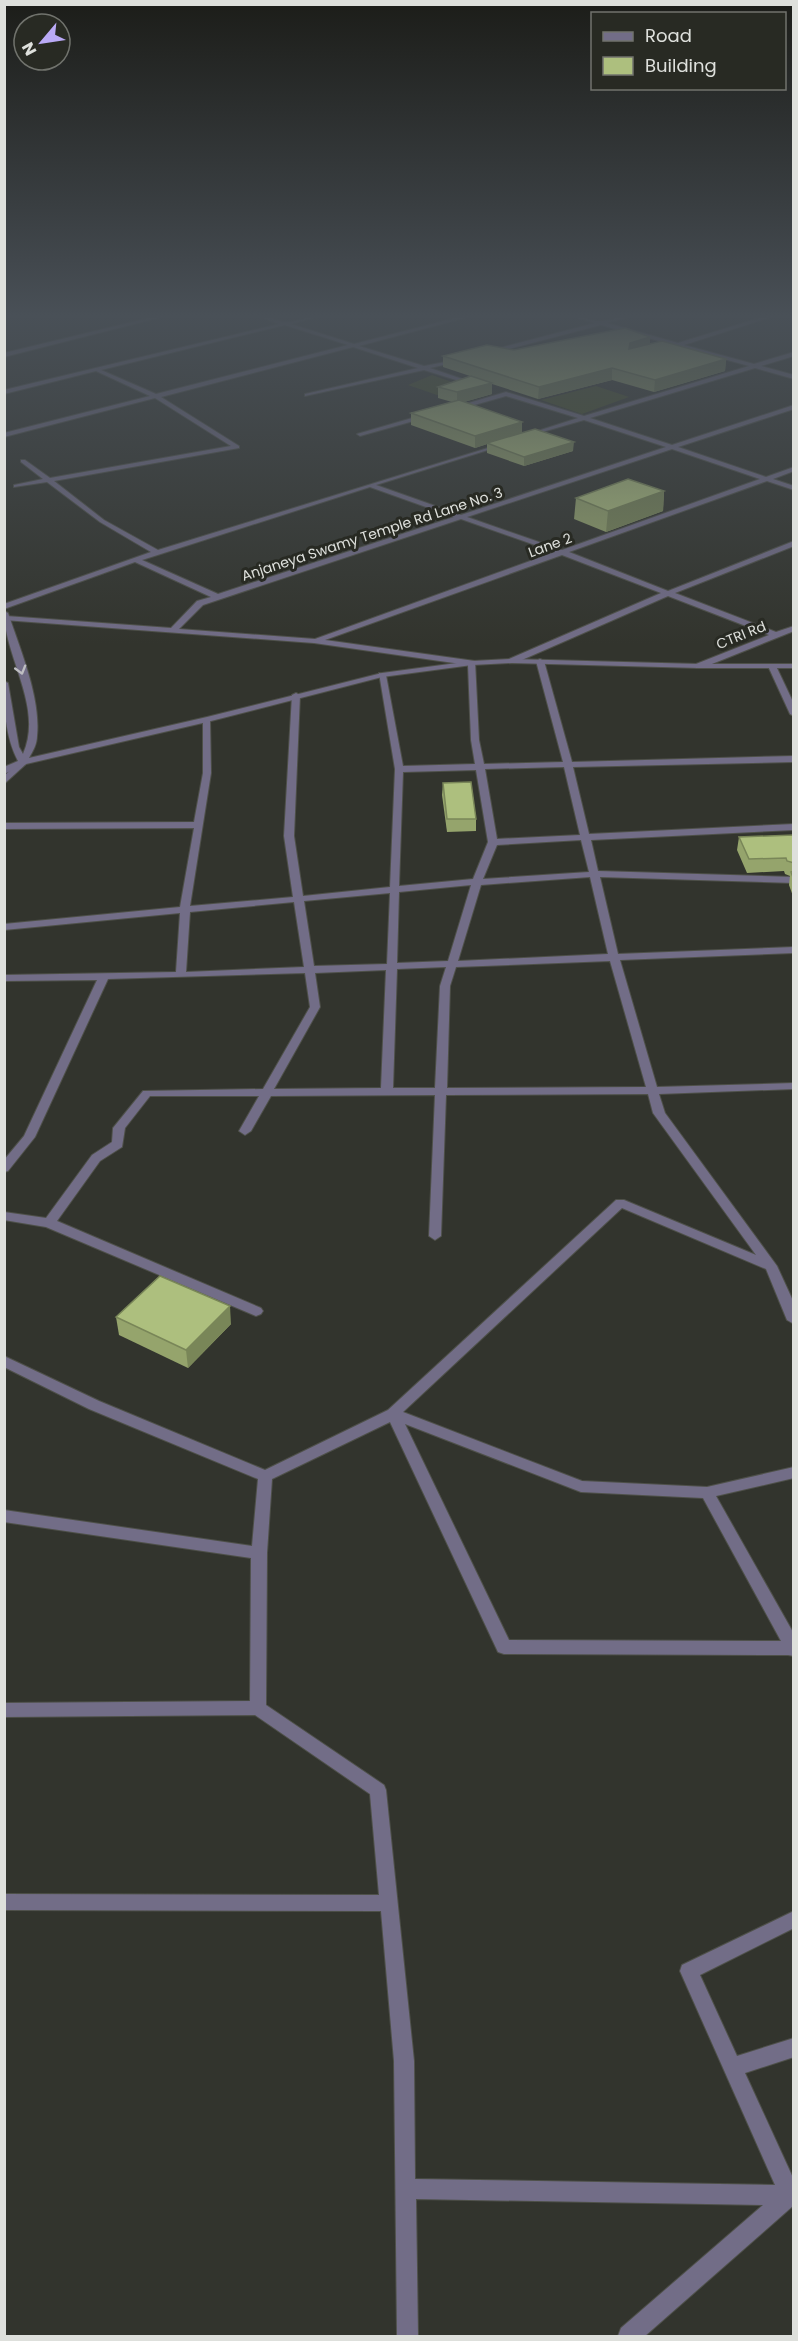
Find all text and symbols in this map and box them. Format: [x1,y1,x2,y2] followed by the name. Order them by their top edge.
[12,12,72,72] north arrow
[591,12,786,90] legend
[645,23,692,48] text: Road
[16,38,42,60] text: N
[645,53,717,78] text: Building
[239,482,505,586] street label: Anjaneya Swamy Temple Rd Lane No. 3
[525,528,575,562] street label: Lane 2
[713,616,769,654] street label: CTRI Rd
[14,664,26,674] one-way arrow

